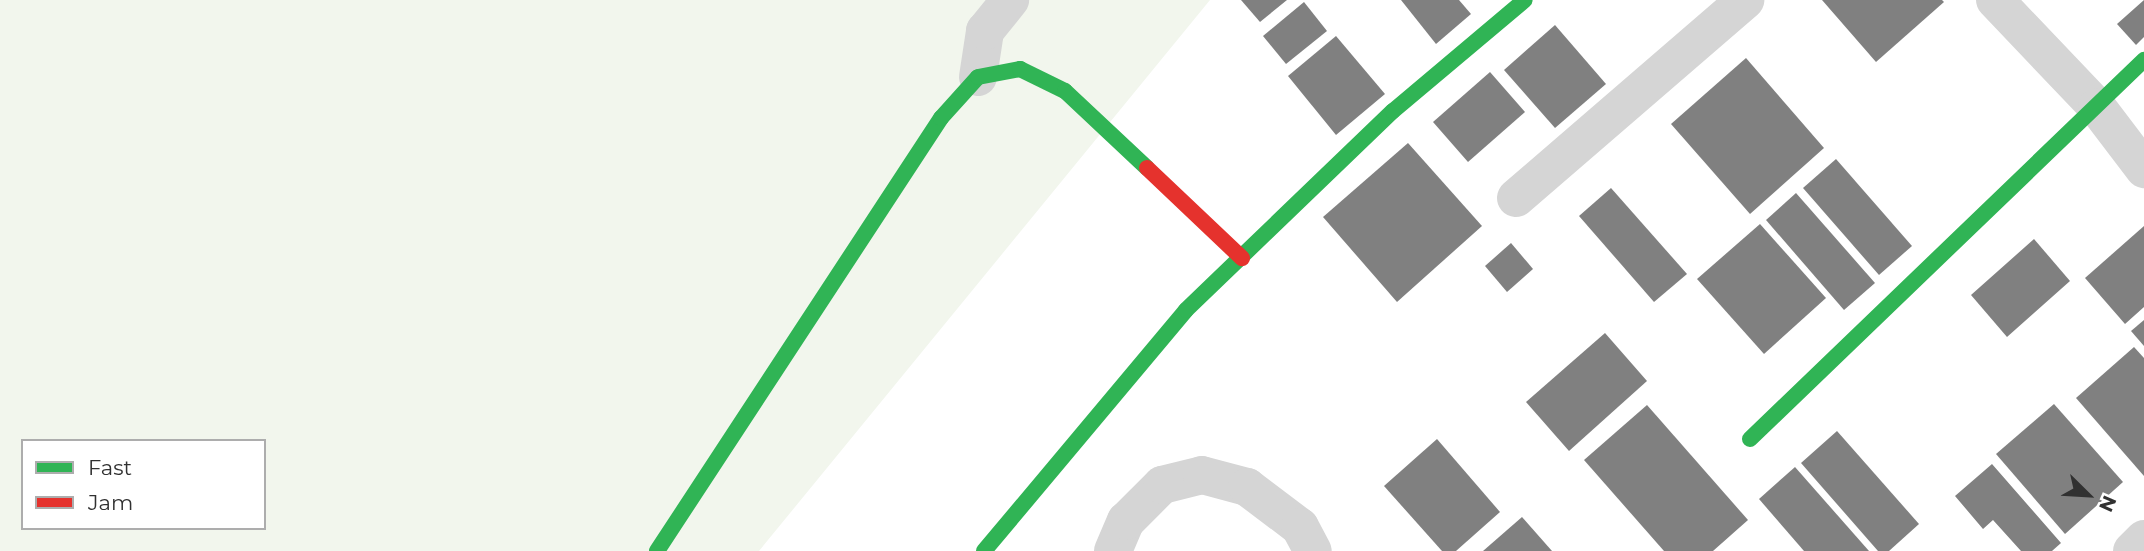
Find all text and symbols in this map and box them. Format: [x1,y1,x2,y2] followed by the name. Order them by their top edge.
[21,439,266,530] legend
[88,455,132,480] text: Fast
[2053,460,2123,530] north arrow
[88,490,133,515] text: Jam
[2094,492,2121,515] text: N

